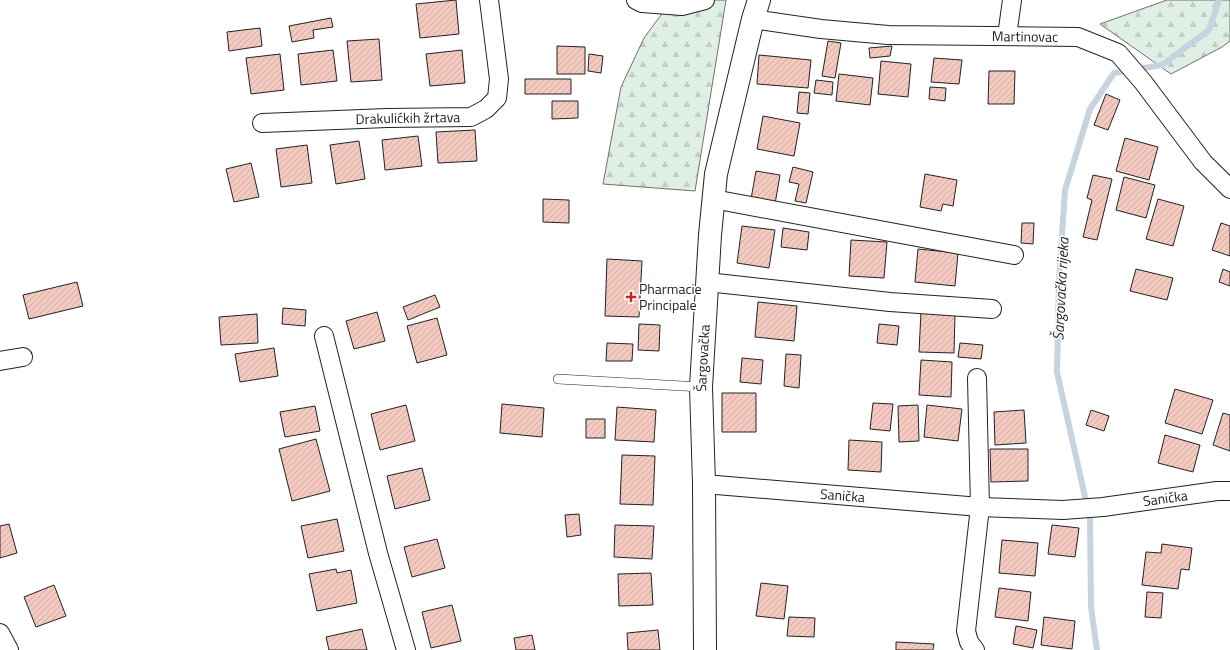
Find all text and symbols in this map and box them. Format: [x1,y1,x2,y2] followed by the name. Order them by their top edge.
[992,25,1058,47] street label: Martinovac
[355,106,460,129] street label: Drakulićkih žrtava
[1046,235,1075,341] water label: Šargovačka rijeka
[639,278,702,315] place label: Pharmacie Principale
[626,292,636,302] marker: Pharmacie Principale
[690,324,715,392] street label: Šargovačka
[819,483,866,507] street label: Sanička
[1141,484,1189,511] street label: Sanička

